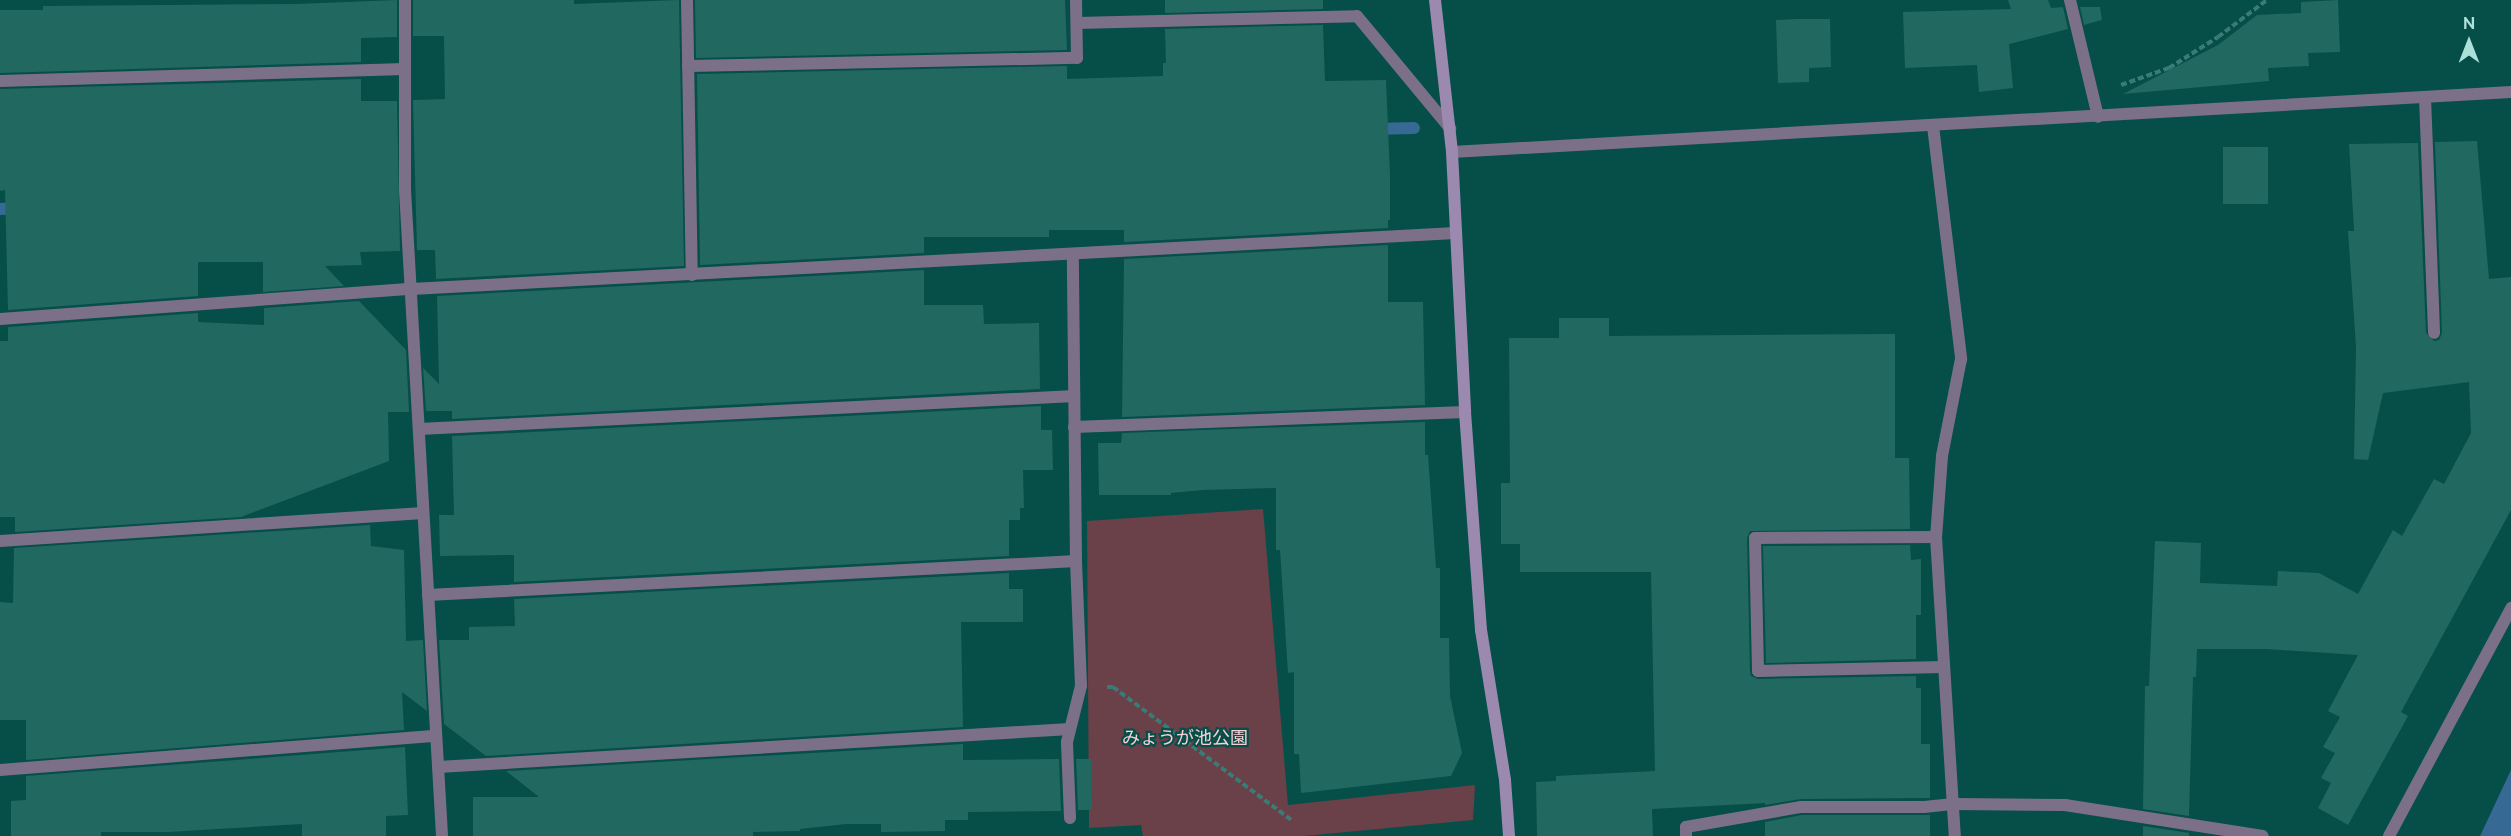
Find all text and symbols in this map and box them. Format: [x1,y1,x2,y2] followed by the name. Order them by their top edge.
[2439,12,2499,72] north arrow
[2463,14,2475,33] text: N
[1122,727,1248,749] park label: みょうが池公園

